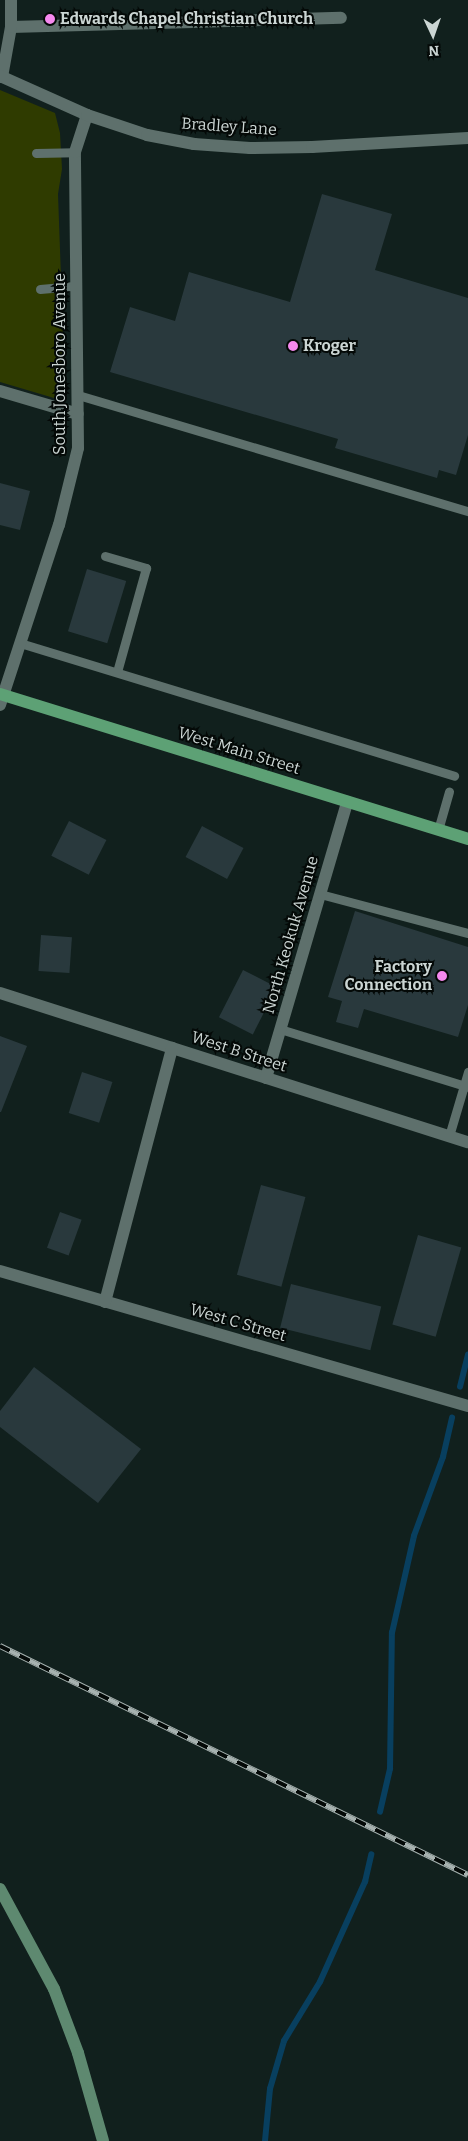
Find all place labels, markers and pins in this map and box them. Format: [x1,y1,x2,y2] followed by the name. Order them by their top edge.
[60,9,313,29] place label: Edwards Chapel Christian Church
[44,13,56,25] marker: Edwards Chapel Christian Church
[303,336,356,356] place label: Kroger
[287,340,299,352] marker: Kroger
[345,957,432,995] place label: Factory Connection
[436,970,448,982] marker: Factory Connection

